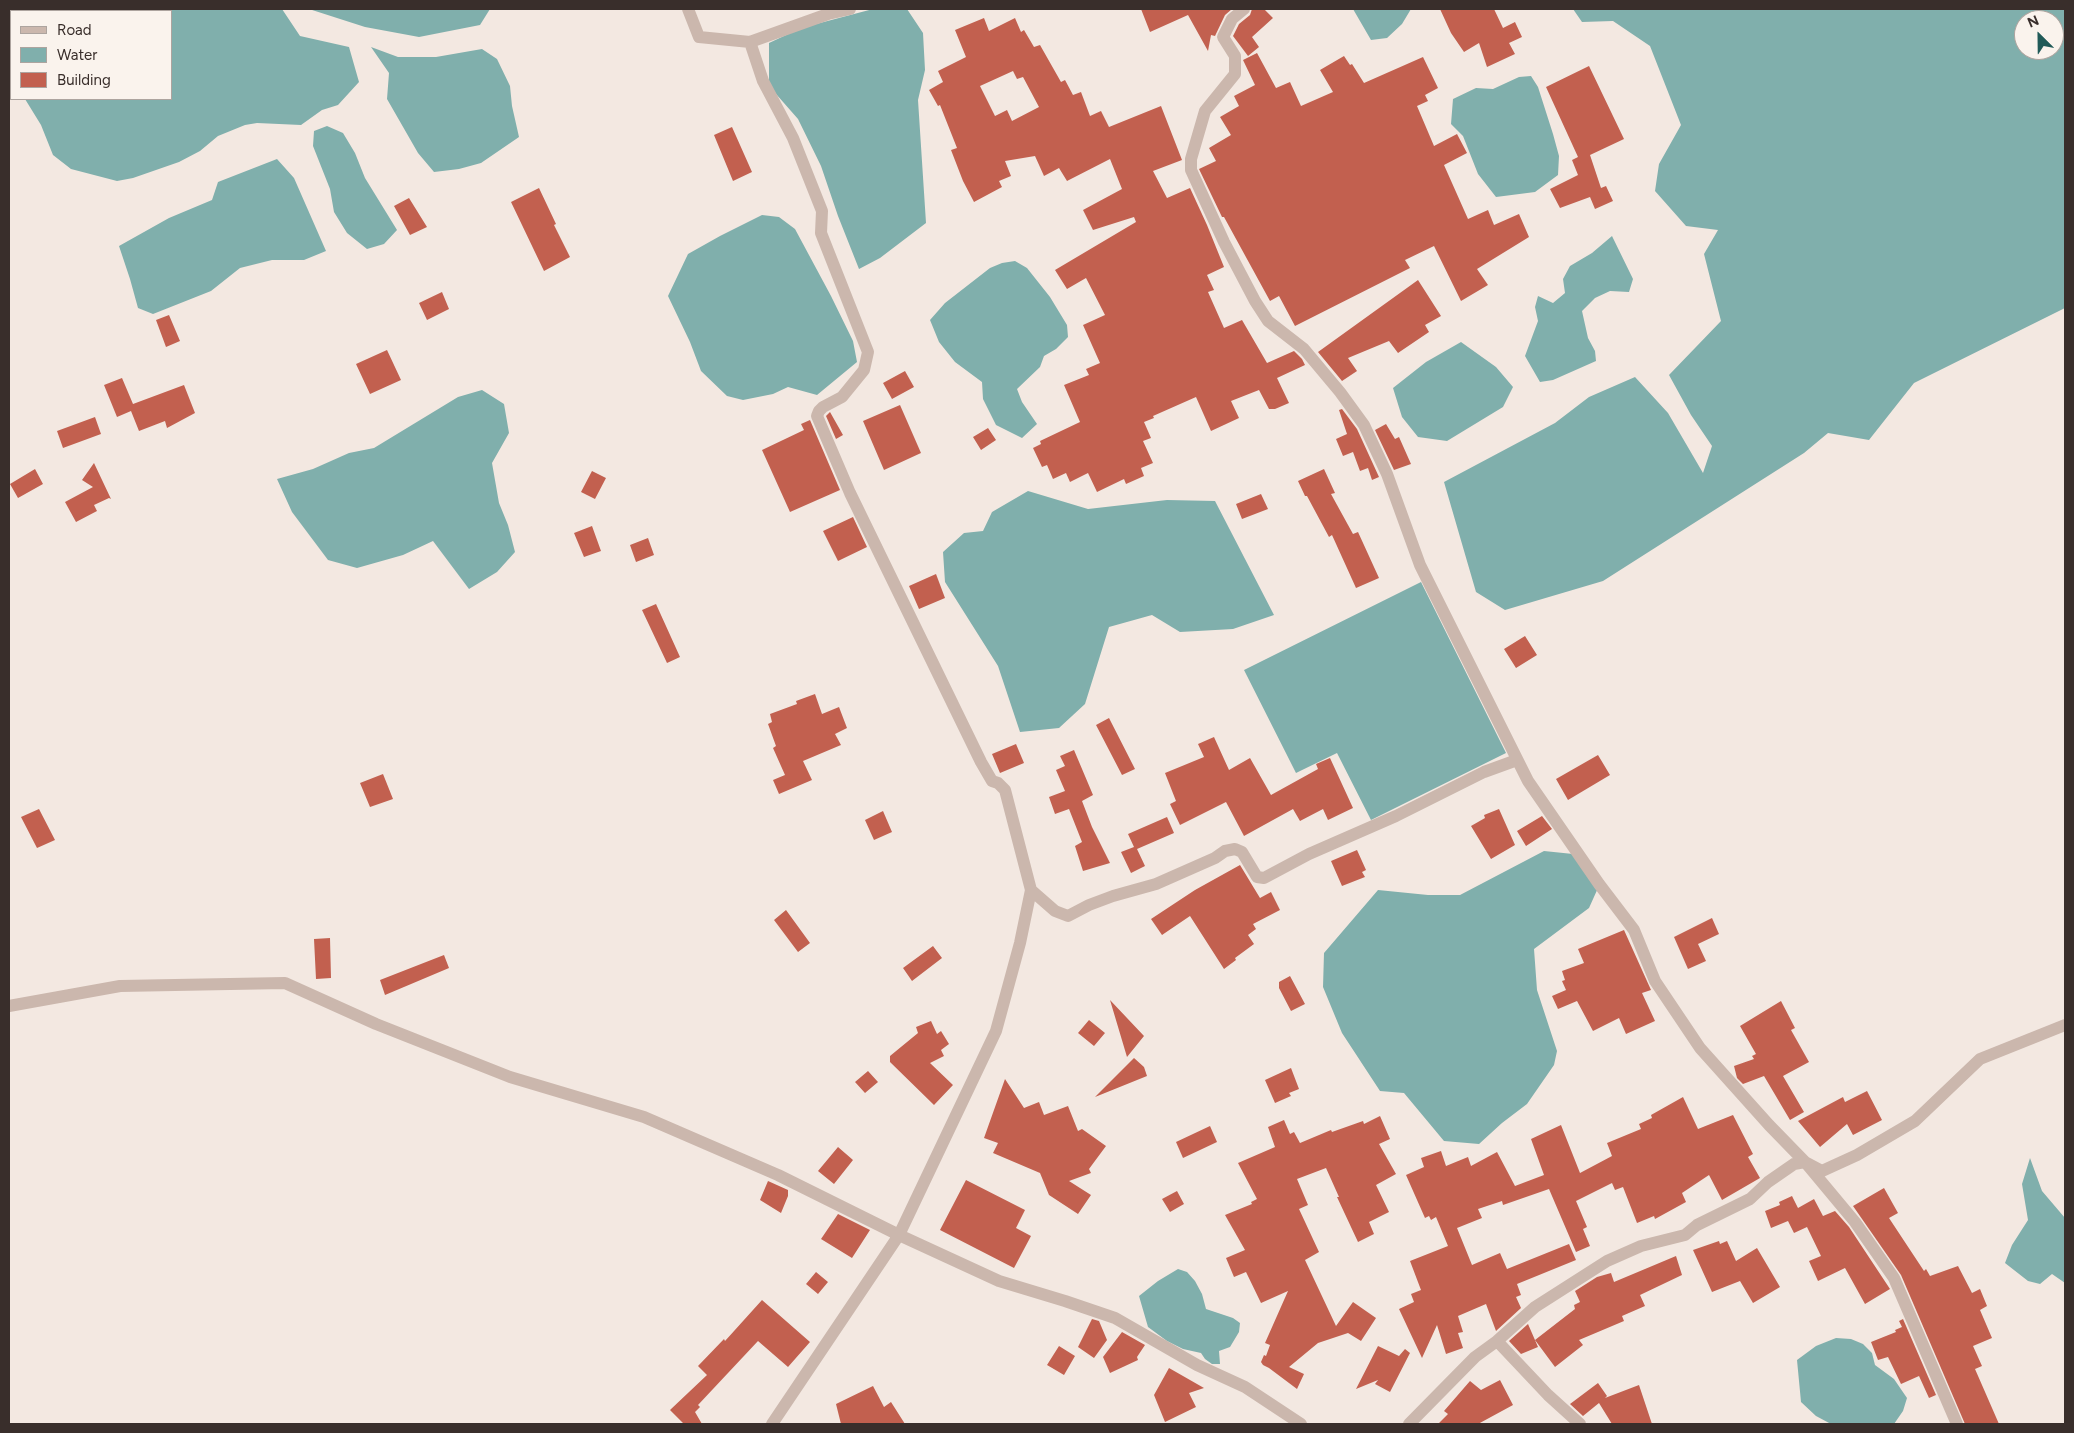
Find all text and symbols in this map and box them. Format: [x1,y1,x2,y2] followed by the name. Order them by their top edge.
[10,10,172,100] legend
[2014,10,2064,60] north arrow
[2025,12,2042,32] text: N
[57,21,92,39] text: Road
[57,46,97,64] text: Water
[57,71,111,89] text: Building

